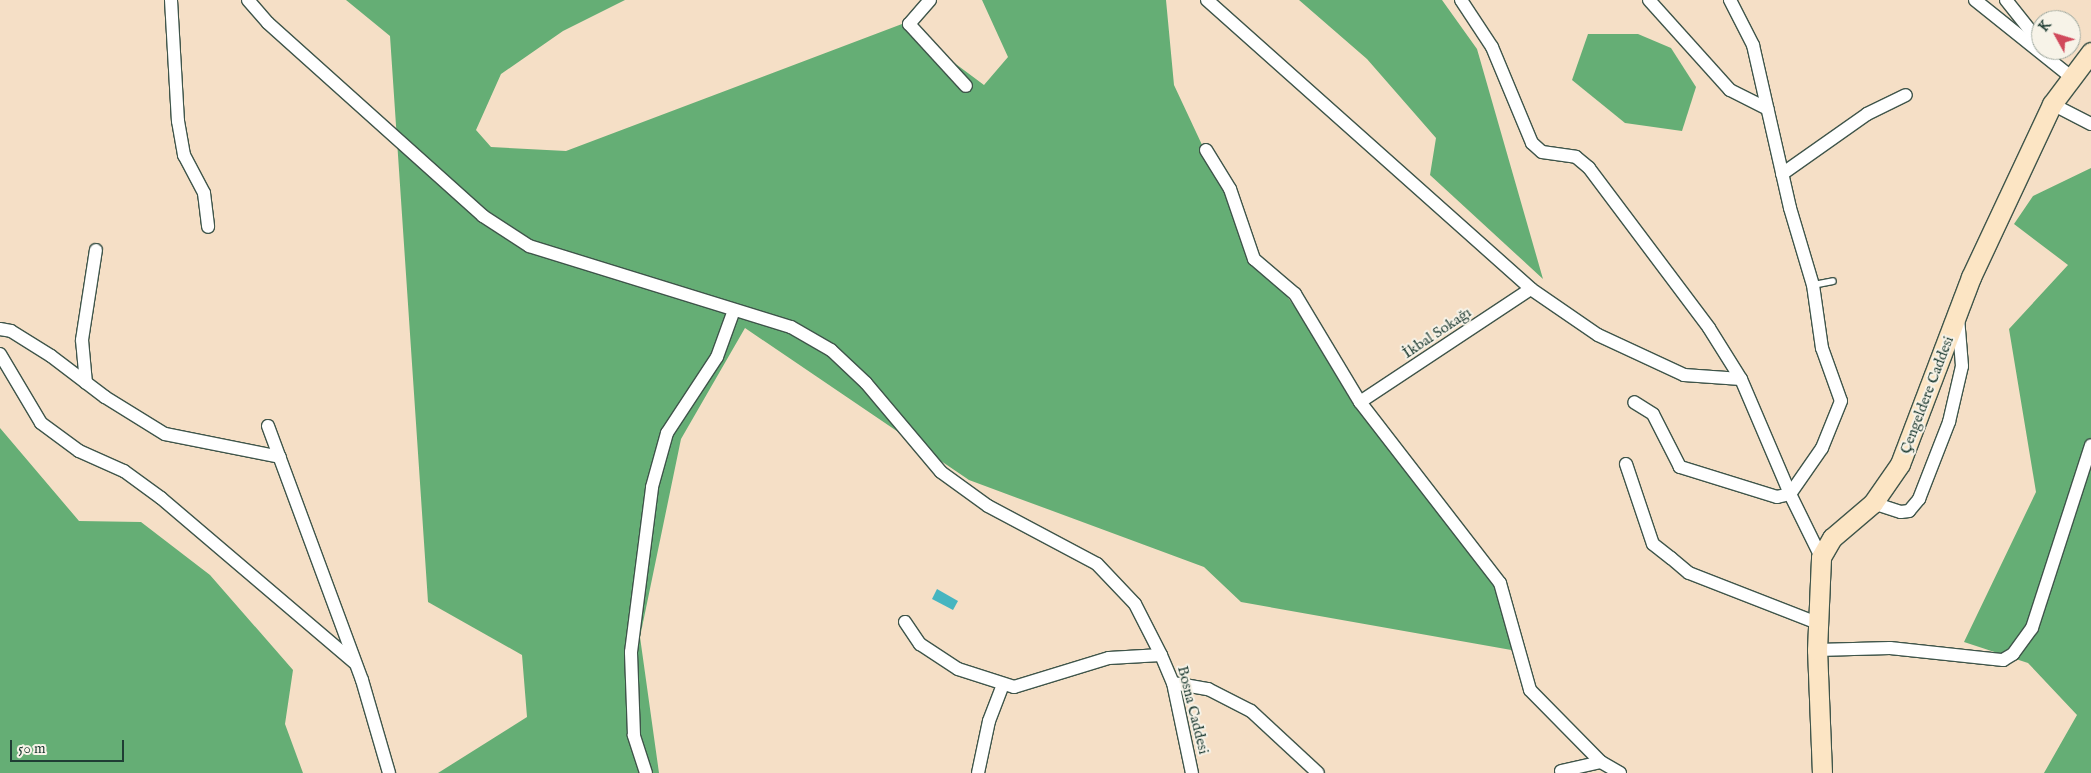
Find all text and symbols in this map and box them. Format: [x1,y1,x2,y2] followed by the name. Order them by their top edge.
[2031,10,2081,60] north arrow
[2035,17,2055,36] text: K
[1399,304,1475,362] street label: İkbal Sokağı
[1896,334,1958,456] street label: Çengeldere Caddesi
[1173,664,1213,756] street label: Bosna Caddesi
[12,730,126,762] scale bar
[18,739,46,758] text: 50 m

